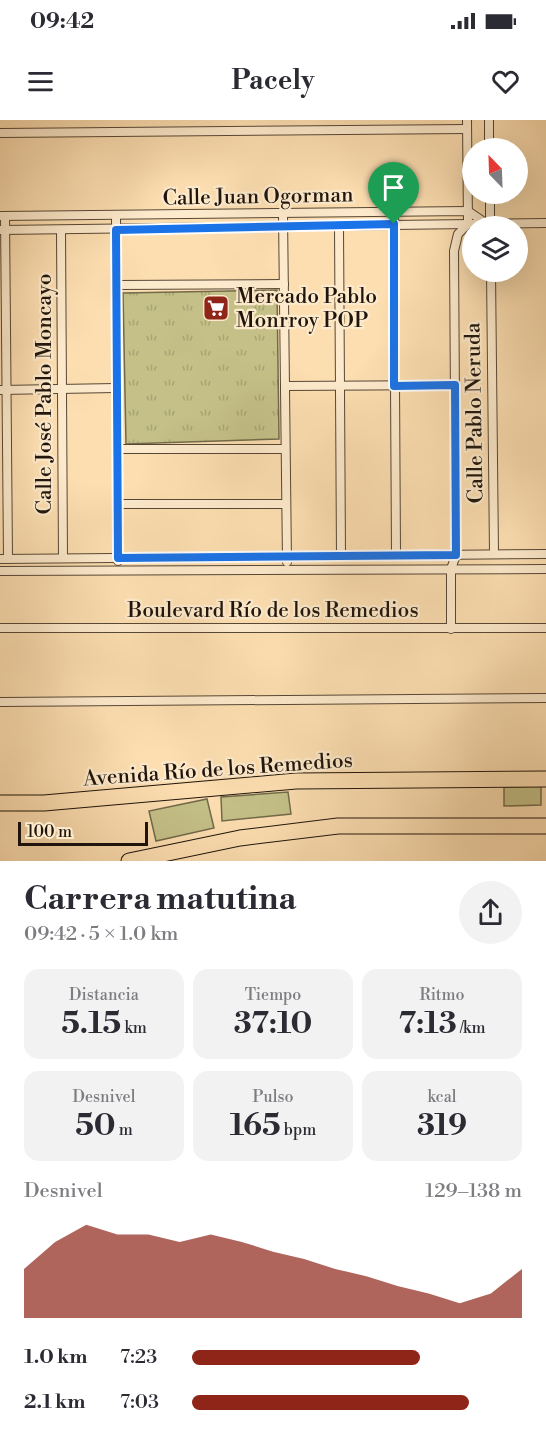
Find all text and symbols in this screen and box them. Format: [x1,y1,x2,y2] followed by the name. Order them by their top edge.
[30,8,94,35] text: 09:42
[231,64,315,98] text: Pacely
[24,65,57,98] icon: menu
[489,65,522,98] icon: heart
[462,138,528,204] north arrow
[462,138,528,282] map controls
[368,162,419,224] pin
[377,171,410,204] icon: arrive
[162,182,354,212] street label: Calle Juan Ogorman
[462,216,528,282] button: layers
[32,273,58,515] street label: Calle José Pablo Moncayo
[236,284,377,334] place label: Mercado Pablo Monrroy POP
[201,293,231,323] supermarket icon: Mercado Pablo Monrroy POP
[460,322,490,504] street label: Calle Pablo Neruda
[126,598,419,624] street label: Boulevard Río de los Remedios
[81,748,354,792] street label: Avenida Río de los Remedios
[18,819,148,846] scale bar
[27,822,72,842] text: 100 m
[24,879,296,920] text: Carrera matutina
[459,881,522,944] button: share
[24,922,178,947] text: 09:42 · 5 × 1.0 km
[69,985,139,1005] text: Distancia
[245,985,301,1005] text: Tiempo
[420,985,464,1005] text: Ritmo
[61,1005,121,1043] text: 5.15
[234,1005,312,1043] text: 37:10
[399,1005,457,1043] text: 7:13
[121,1018,147,1038] text: km
[457,1018,485,1038] text: /km
[73,1087,135,1107] text: Desnivel
[253,1087,293,1107] text: Pulso
[427,1087,457,1107] text: kcal
[75,1107,116,1145] text: 50
[230,1107,281,1145] text: 165
[417,1107,467,1145] text: 319
[116,1120,133,1140] text: m
[281,1120,316,1140] text: bpm
[24,1179,103,1204] text: Desnivel
[425,1179,522,1204] text: 129–138 m
[24,1345,88,1370] text: 1.0 km
[120,1345,157,1370] text: 7:23
[24,1390,86,1415] text: 2.1 km
[120,1390,159,1415] text: 7:03

